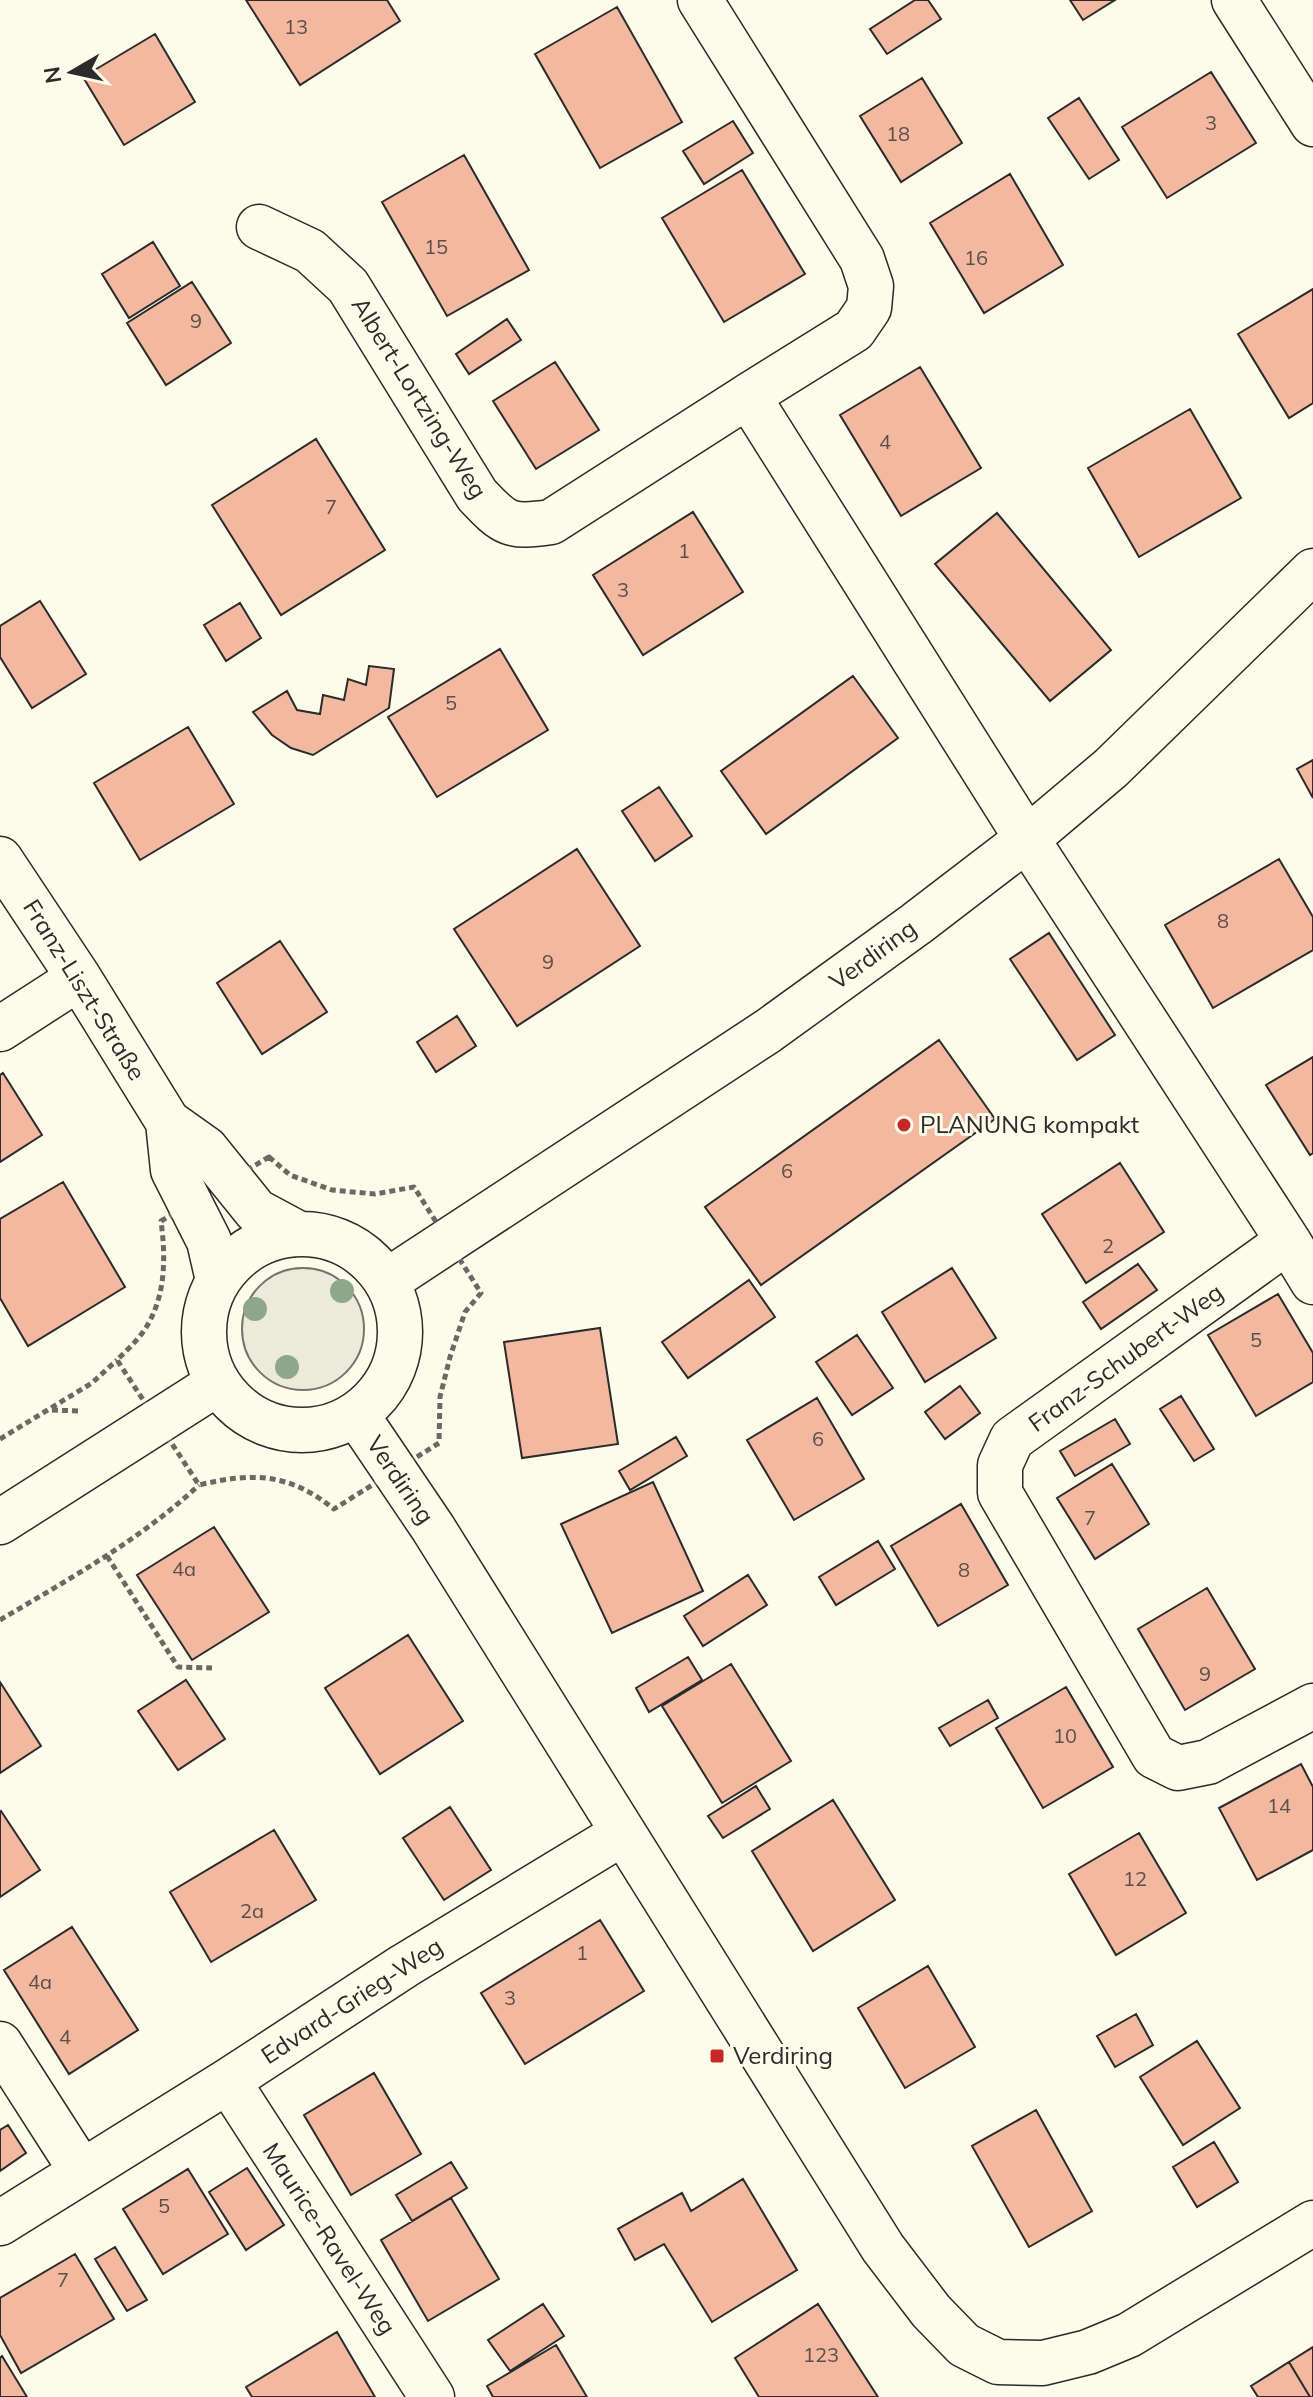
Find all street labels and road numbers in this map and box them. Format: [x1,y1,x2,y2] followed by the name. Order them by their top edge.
[346,291,494,504] street label: Albert-Lortzing-Weg
[17,893,153,1085] street label: Franz-Liszt-Straße
[823,913,922,996] street label: Verdiring
[1022,1277,1229,1438] street label: Franz-Schubert-Weg
[360,1430,441,1529] street label: Verdiring
[255,1930,448,2070] street label: Edvard-Grieg-Weg
[257,2137,403,2340] street label: Maurice-Ravel-Weg

